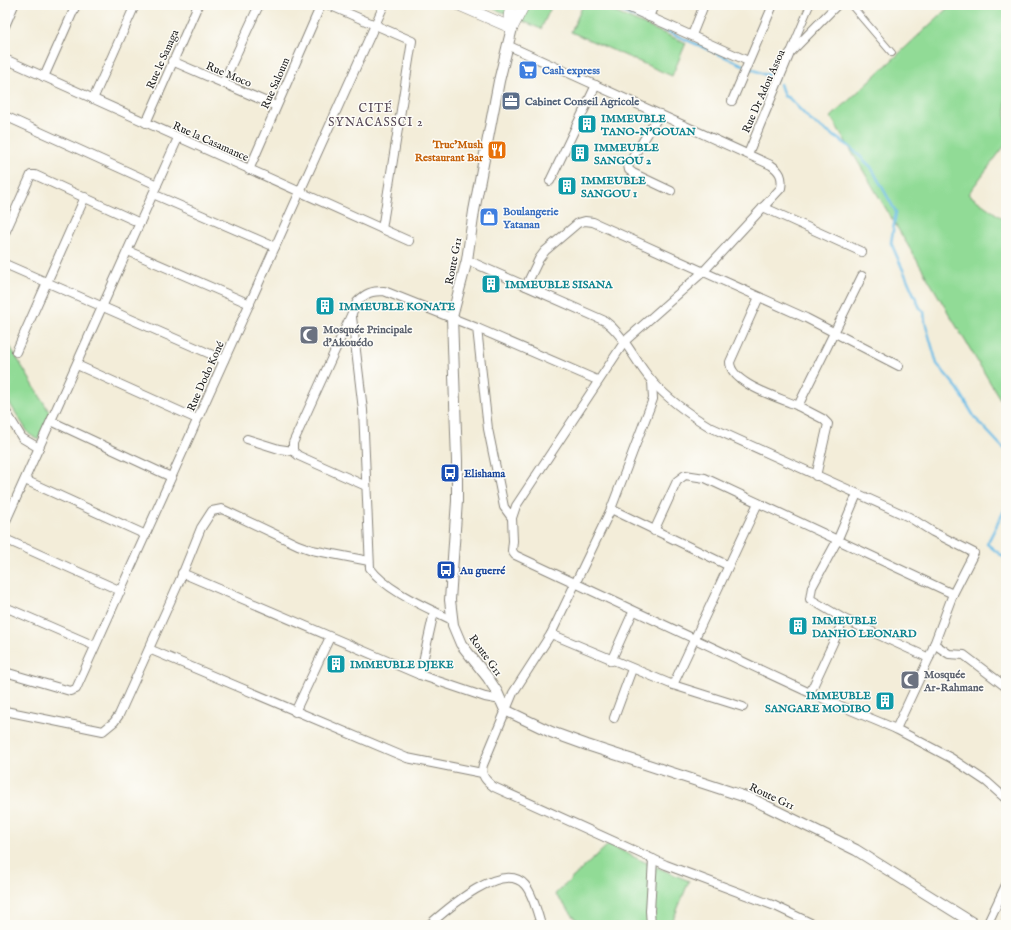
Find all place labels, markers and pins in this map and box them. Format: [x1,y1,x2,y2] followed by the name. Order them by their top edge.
[517,59,539,81] supermarket icon: Cash express
[542,64,600,78] place label: Cash express
[500,90,522,112] office icon: Cabinet Conseil Agricole
[525,95,639,109] place label: Cabinet Conseil Agricole
[600,112,696,139] place label: IMMEUBLE TANO-N'GOUAN
[576,113,598,135] building icon: IMMEUBLE TANO-N'GOUAN
[415,138,484,165] place label: Truc'Mush Restaurant Bar
[486,139,508,161] restaurant icon: Truc'Mush Restaurant Bar
[594,141,659,168] place label: IMMEUBLE SANGOU 2
[569,142,591,164] building icon: IMMEUBLE SANGOU 2
[581,174,646,201] place label: IMMEUBLE SANGOU 1
[556,175,578,197] building icon: IMMEUBLE SANGOU 1
[503,205,559,232] place label: Boulangerie Yatanan
[478,206,500,228] shop icon: Boulangerie Yatanan
[480,273,502,295] building icon: IMMEUBLE SISANA
[505,278,613,292] place label: IMMEUBLE SISANA
[314,295,336,317] building icon: IMMEUBLE KONATE
[339,300,455,314] place label: IMMEUBLE KONATE
[323,323,412,350] place label: Mosquée Principale d'Akouédo
[298,324,320,346] mosque icon: Mosquée Principale d'Akouédo
[439,462,461,484] bus stop icon: Elishama
[464,467,506,481] place label: Elishama
[435,559,457,581] bus stop icon: Au guerré
[459,564,505,578] place label: Au guerré
[812,614,917,641] place label: IMMEUBLE DANHO LEONARD
[787,615,809,637] building icon: IMMEUBLE DANHO LEONARD
[325,653,347,675] building icon: IMMEUBLE DJEKE
[350,658,454,672] place label: IMMEUBLE DJEKE
[923,668,984,695] place label: Mosquée Ar-Rahmane
[899,669,921,691] mosque icon: Mosquée Ar-Rahmane
[765,689,871,716] place label: IMMEUBLE SANGARE MODIBO
[874,690,896,712] building icon: IMMEUBLE SANGARE MODIBO

